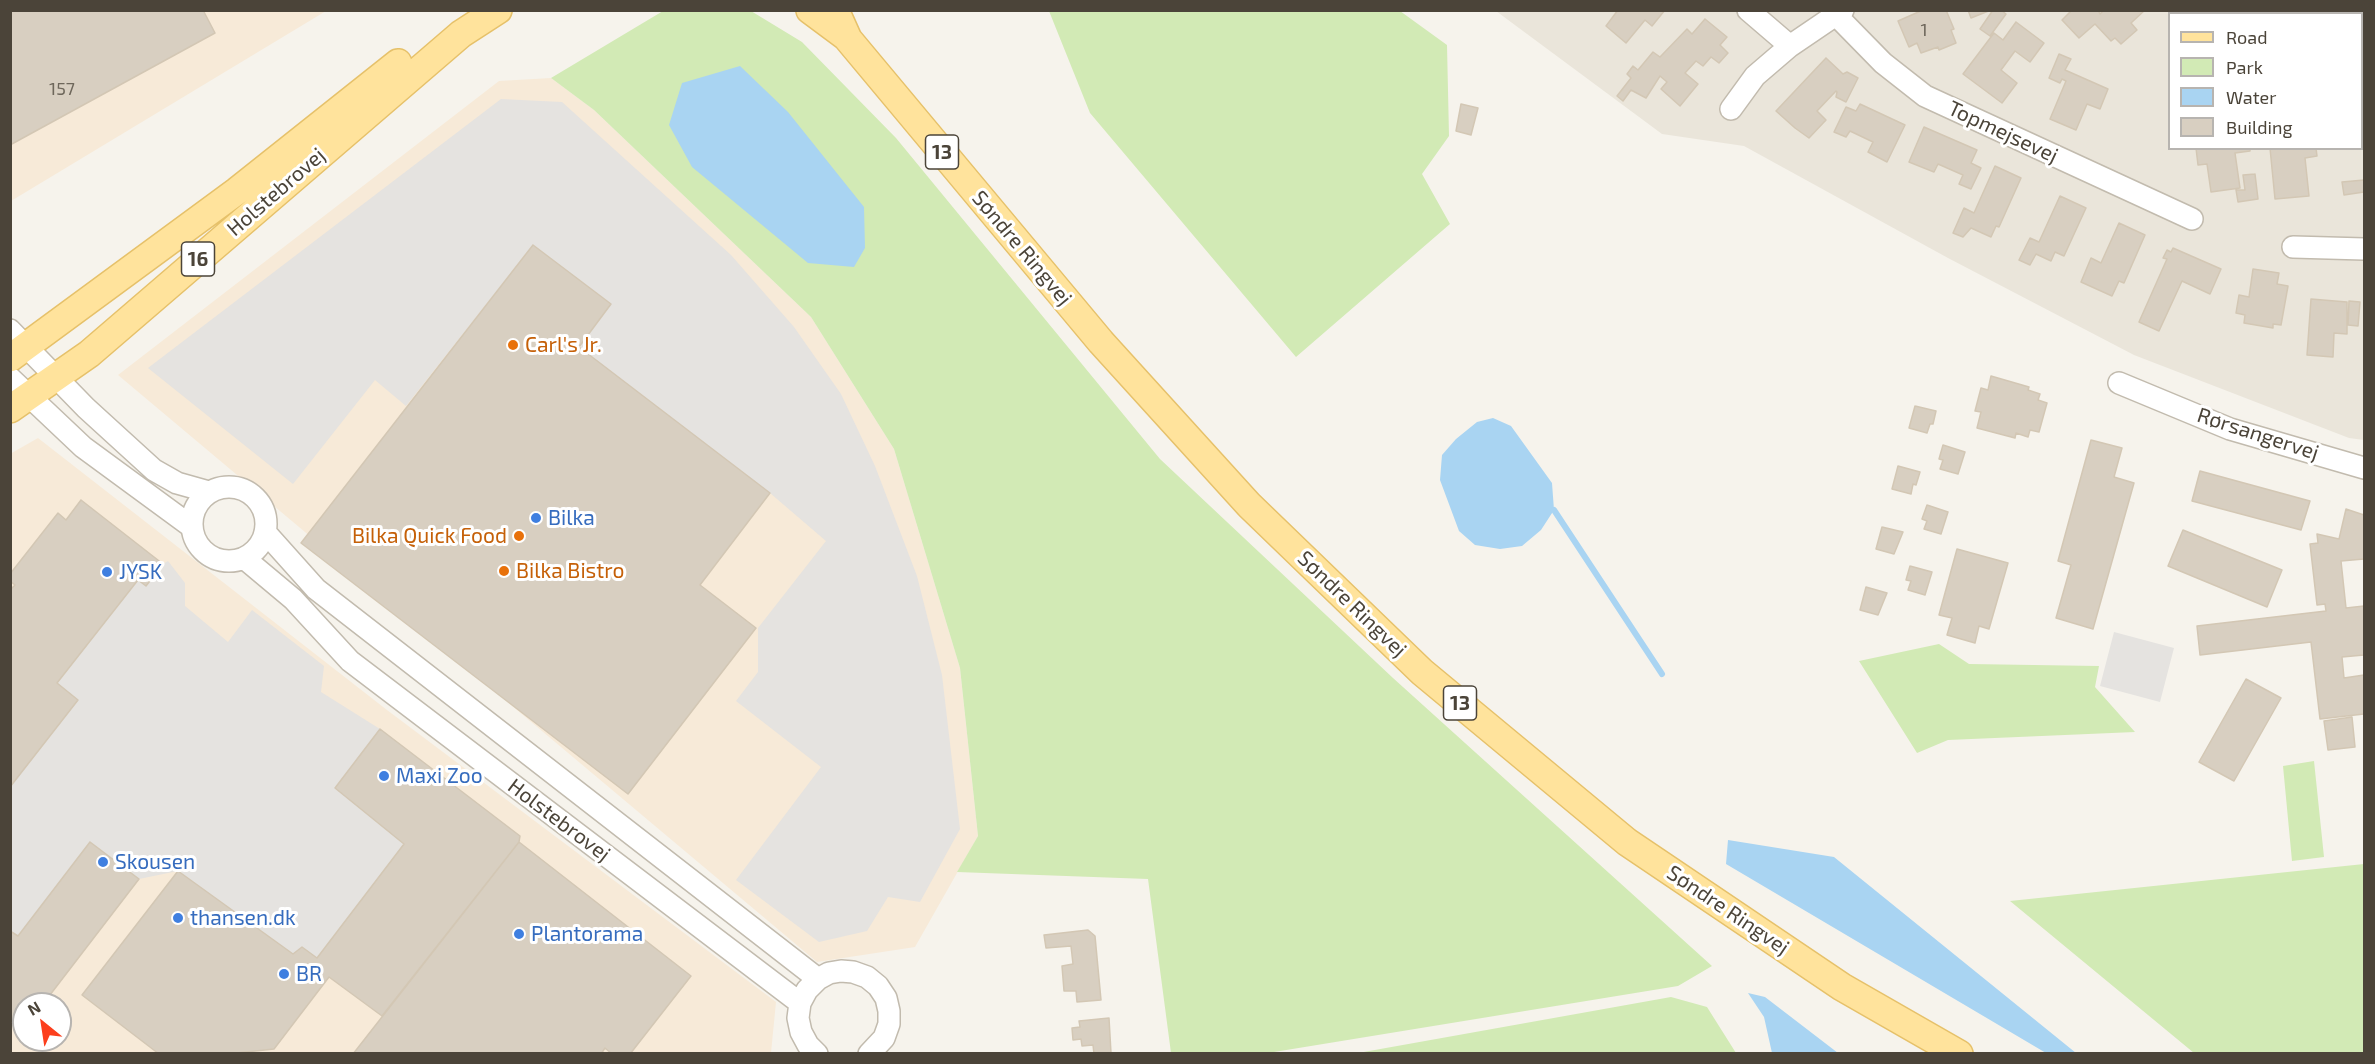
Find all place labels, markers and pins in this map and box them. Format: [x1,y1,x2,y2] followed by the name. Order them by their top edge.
[525,332,602,358] place label: Carl's Jr.
[506,338,520,352] marker: Carl's Jr.
[548,505,595,531] place label: Bilka
[529,511,543,525] marker: Bilka
[352,523,507,549] place label: Bilka Quick Food
[512,529,526,543] marker: Bilka Quick Food
[516,558,624,584] place label: Bilka Bistro
[119,559,162,585] place label: JYSK
[497,564,511,578] marker: Bilka Bistro
[100,565,114,579] marker: JYSK
[396,763,483,789] place label: Maxi Zoo
[377,769,391,783] marker: Maxi Zoo
[115,849,195,875] place label: Skousen
[96,855,110,869] marker: Skousen
[190,905,296,931] place label: thansen.dk
[171,911,185,925] marker: thansen.dk
[531,921,643,947] place label: Plantorama
[512,927,526,941] marker: Plantorama
[296,961,322,987] place label: BR
[277,967,291,981] marker: BR

